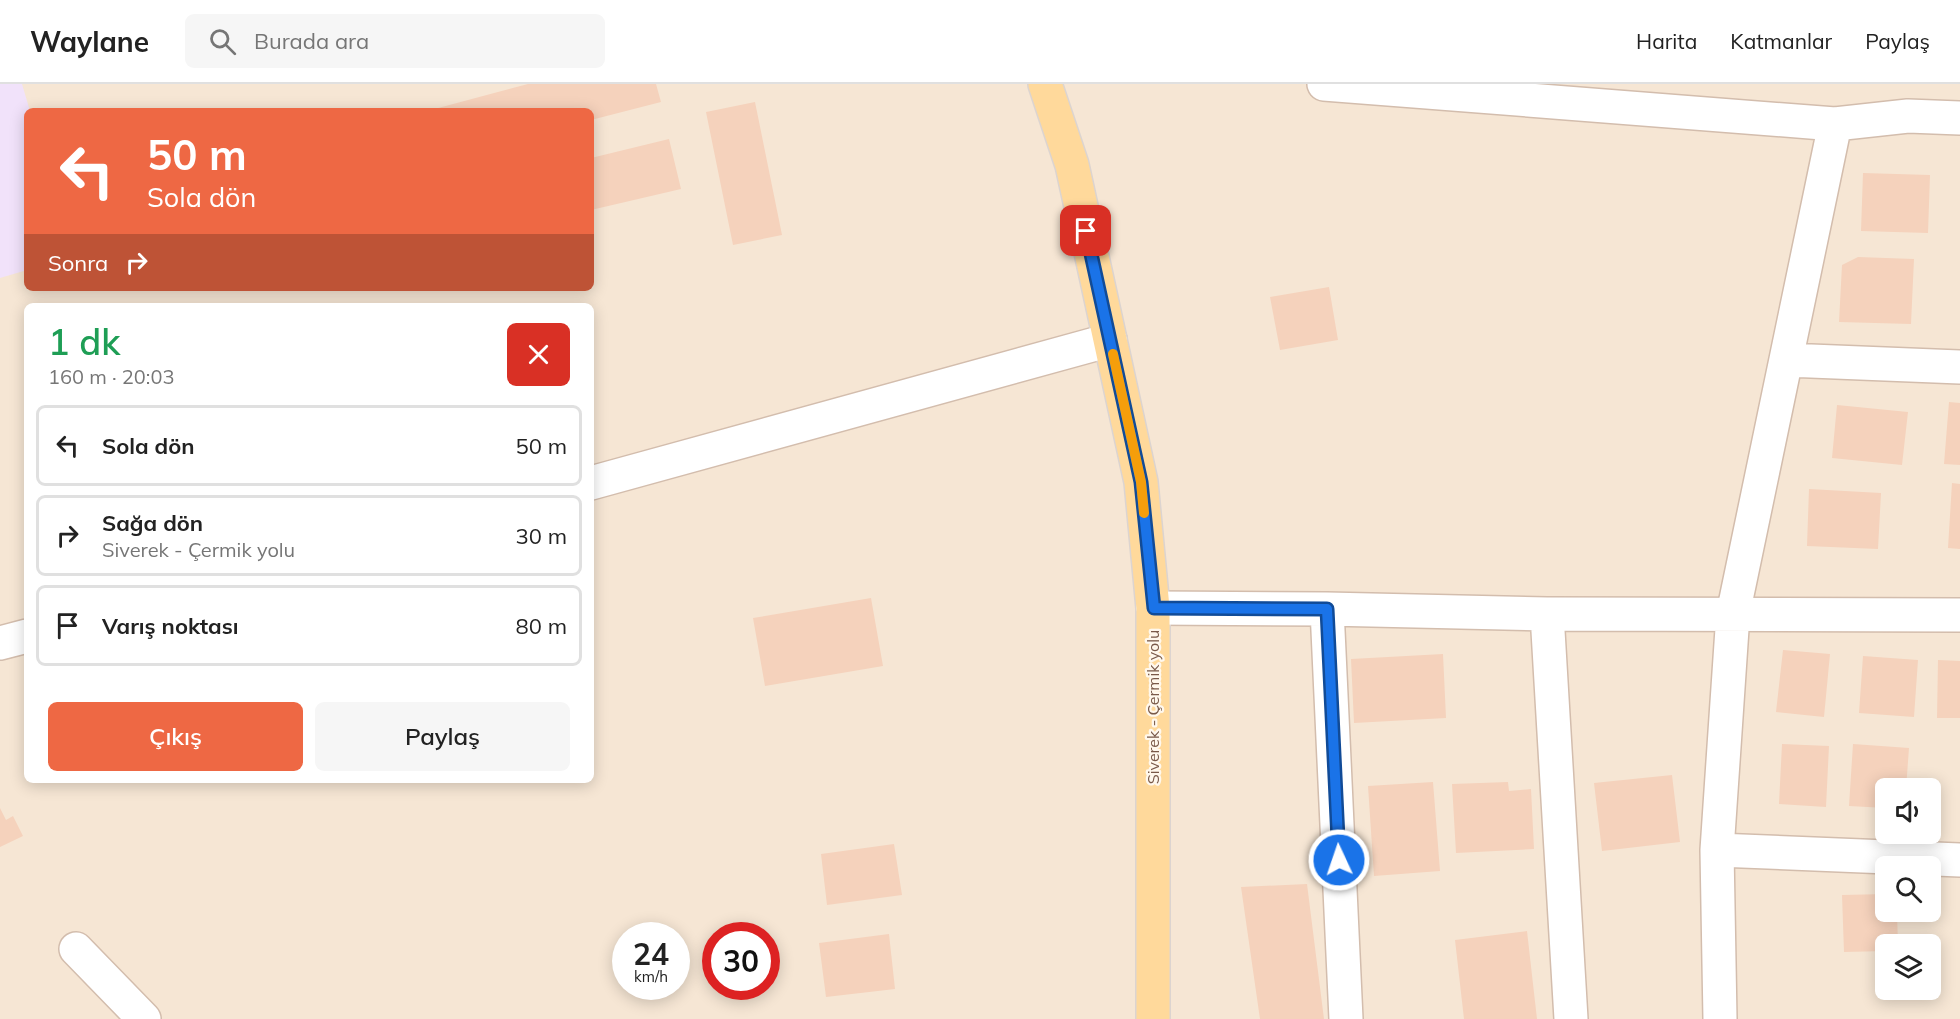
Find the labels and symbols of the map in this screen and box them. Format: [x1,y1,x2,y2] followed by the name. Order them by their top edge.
[1060,205,1111,256] pin
[1143,630,1163,784] street label: Siverek - Çermik yolu
[1307,828,1371,892] position arrow
[702,922,780,1000] speed limit sign: 30

